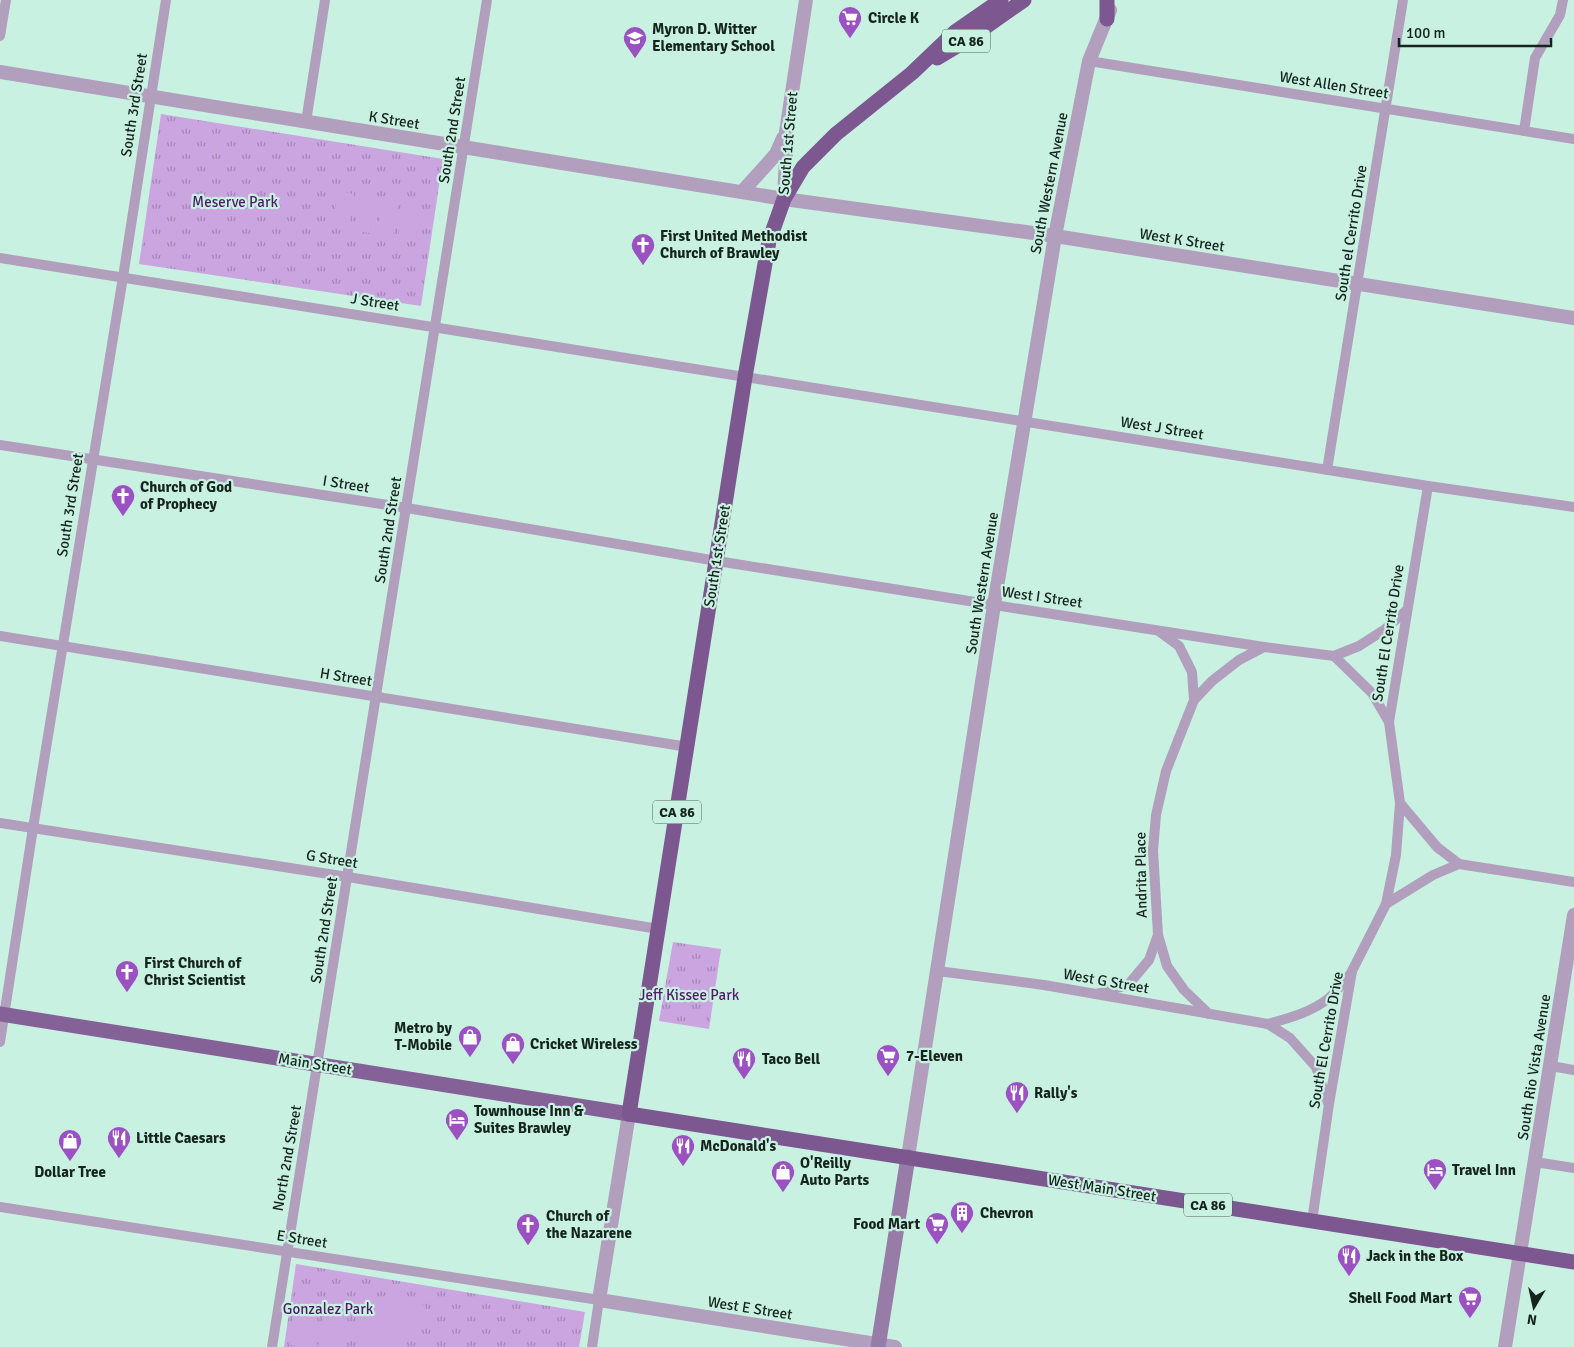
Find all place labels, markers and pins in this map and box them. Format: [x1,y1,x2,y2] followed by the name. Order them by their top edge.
[837,5,863,39] supermarket icon: Circle K
[868,9,920,27] place label: Circle K
[652,20,775,55] place label: Myron D. Witter Elementary School
[622,25,648,59] school or university icon: Myron D. Witter Elementary School
[660,227,808,262] place label: First United Methodist Church of Brawley
[630,232,656,266] church icon: First United Methodist Church of Brawley
[140,478,232,513] place label: Church of God of Prophecy
[110,483,136,517] church icon: Church of God of Prophecy
[144,954,246,989] place label: First Church of Christ Scientist
[114,959,140,993] church icon: First Church of Christ Scientist
[394,1019,453,1054] place label: Metro by T-Mobile
[457,1024,483,1058] shop icon: Metro by T-Mobile
[500,1031,526,1065] shop icon: Cricket Wireless
[530,1035,638,1053] place label: Cricket Wireless
[875,1043,901,1077] supermarket icon: 7-Eleven
[731,1046,757,1080] restaurant icon: Taco Bell
[906,1047,963,1065] place label: 7-Eleven
[762,1050,821,1068] place label: Taco Bell
[1004,1080,1030,1114] restaurant icon: Rally's
[1034,1084,1078,1102] place label: Rally's
[474,1102,584,1137] place label: Townhouse Inn & Suites Brawley
[444,1107,470,1141] hotel icon: Townhouse Inn & Suites Brawley
[106,1125,132,1159] restaurant icon: Little Caesars
[57,1128,83,1162] shop icon: Dollar Tree
[136,1129,226,1147] place label: Little Caesars
[670,1133,696,1167] restaurant icon: McDonald's
[700,1137,777,1155] place label: McDonald's
[800,1154,870,1189] place label: O'Reilly Auto Parts
[1422,1157,1448,1191] hotel icon: Travel Inn
[770,1159,796,1193] shop icon: O'Reilly Auto Parts
[1452,1161,1516,1179] place label: Travel Inn
[34,1163,106,1181] place label: Dollar Tree
[949,1200,975,1234] building icon: Chevron
[980,1204,1034,1222] place label: Chevron
[545,1207,632,1242] place label: Church of the Nazarene
[924,1211,950,1245] supermarket icon: Food Mart
[515,1212,541,1246] church icon: Church of the Nazarene
[853,1215,920,1233] place label: Food Mart
[1336,1243,1362,1277] restaurant icon: Jack in the Box
[1366,1247,1464,1265] place label: Jack in the Box
[1457,1285,1483,1319] supermarket icon: Shell Food Mart
[1349,1289,1452,1307] place label: Shell Food Mart

